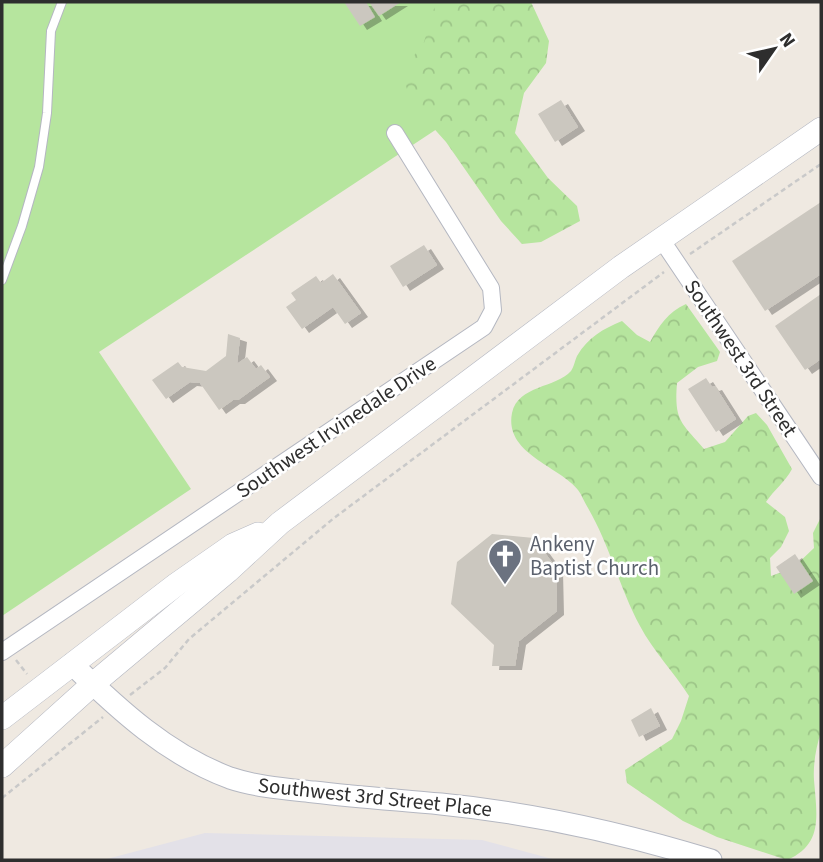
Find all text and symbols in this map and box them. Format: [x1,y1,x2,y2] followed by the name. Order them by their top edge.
[739,14,809,84] north arrow
[772,28,802,53] text: N
[677,273,805,443] street label: Southwest 3rd Street
[230,349,442,505] street label: Southwest Irvinedale Drive
[530,529,659,583] place label: Ankeny Baptist Church
[486,537,524,586] church icon: Ankeny Baptist Church
[256,770,494,824] street label: Southwest 3rd Street Place

